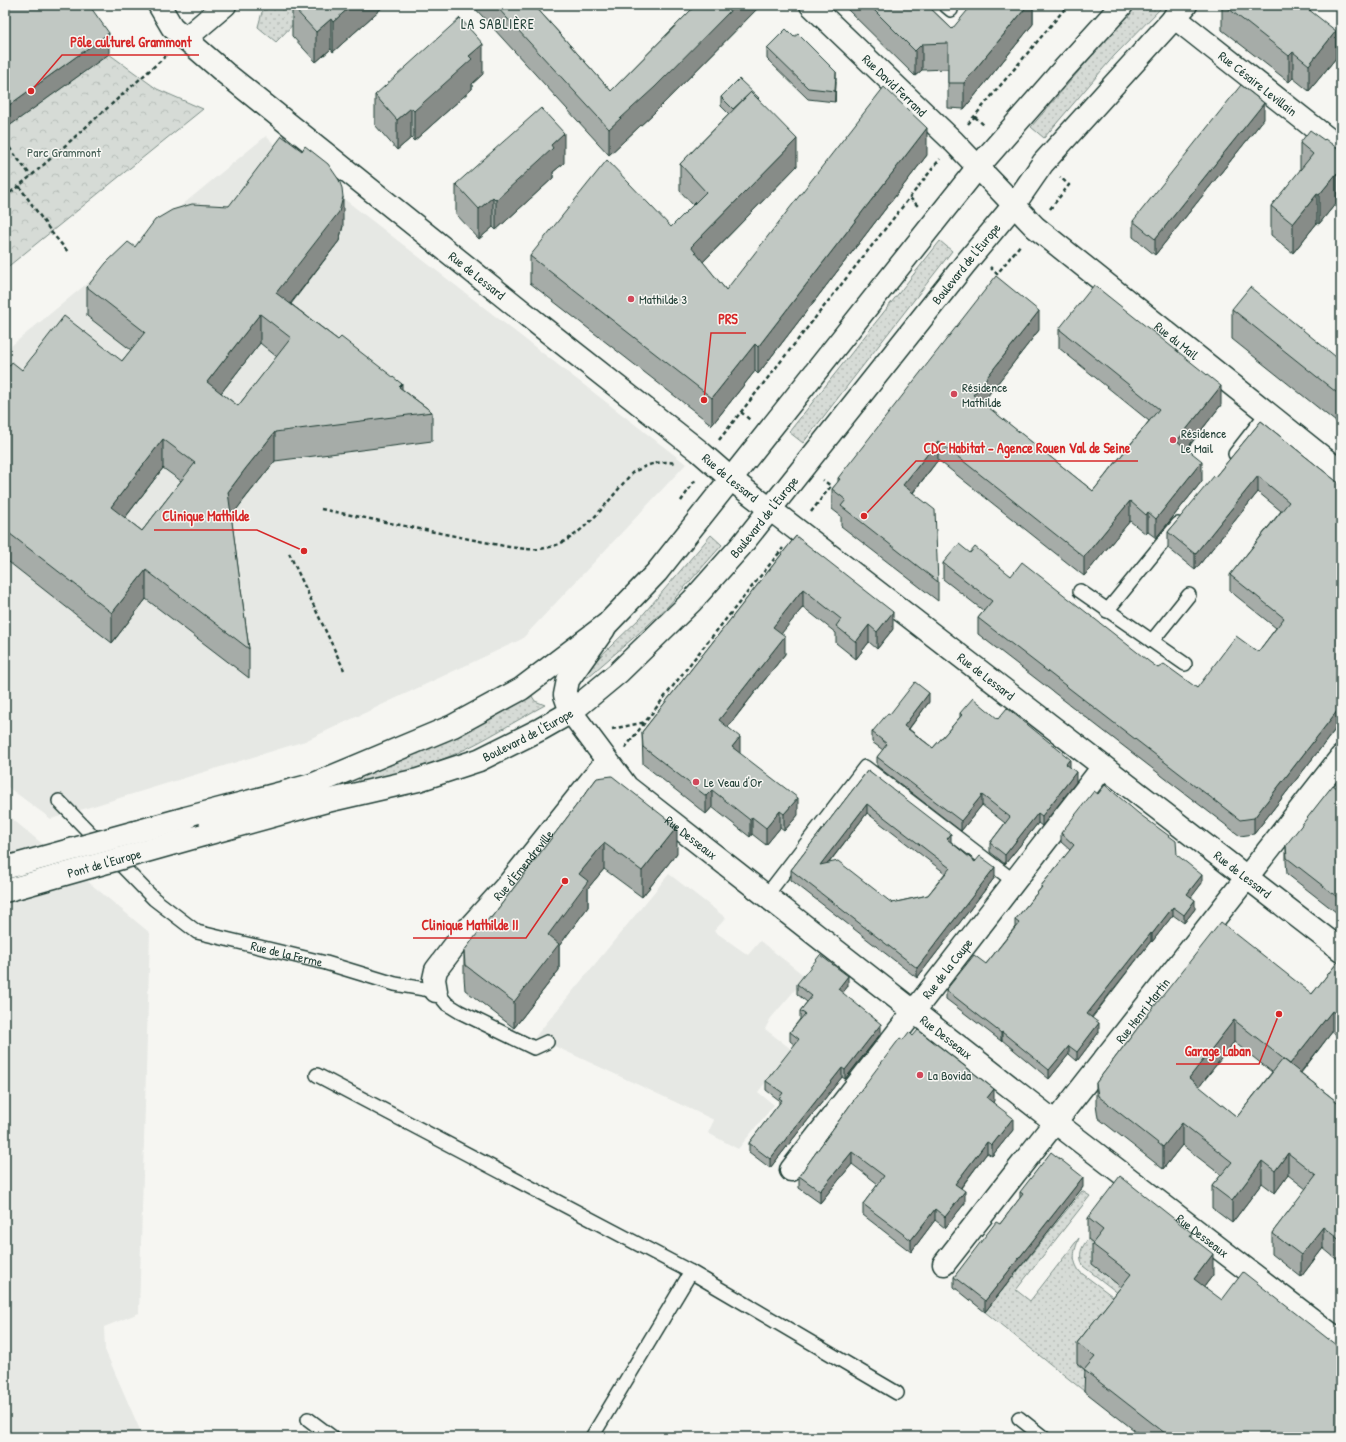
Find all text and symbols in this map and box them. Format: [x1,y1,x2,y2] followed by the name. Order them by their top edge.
[461,14,535,33] district label: LA SABLIÈRE
[62,29,199,55] callout: Pôle culturel Grammont
[70,32,193,51] text: Pôle culturel Grammont
[1215,47,1301,120] street label: Rue Césaire Levillain
[859,50,931,120] street label: Rue David Ferrand
[27,143,102,161] park label: Parc Grammont
[927,219,1004,308] street label: Boulevard de l'Europe
[445,247,509,303] street label: Rue de Lessard
[639,290,687,308] place label: Mathilde 3
[626,294,636,304] marker: Mathilde 3
[711,307,746,333] callout: PRS
[718,309,738,328] text: PRS
[1151,317,1203,364] street label: Rue du Mail
[962,378,1007,411] place label: Résidence Mathilde
[949,389,959,399] marker: Résidence Mathilde
[1181,424,1226,457] place label: Résidence Le Mail
[916,435,1138,461] callout: CDC Habitat - Agence Rouen Val de Seine
[1168,435,1178,445] marker: Résidence Le Mail
[924,438,1131,459] text: CDC Habitat - Agence Rouen Val de Seine
[698,449,762,506] street label: Rue de Lessard
[726,472,802,562] street label: Boulevard de l'Europe
[154,504,257,530] callout: Clinique Mathilde
[162,506,250,527] text: Clinique Mathilde
[954,648,1019,704] street label: Rue de Lessard
[479,704,576,766] street label: Boulevard de l'Europe
[704,773,762,791] place label: Le Veau d'Or
[691,777,701,787] marker: Le Veau d'Or
[661,811,721,864] street label: Rue Desseaux
[489,826,557,904] street label: Rue d'Emendreville
[65,844,143,882] street label: Pont de l'Europe
[1210,846,1275,902] street label: Rue de Lessard
[413,912,526,938] callout: Clinique Mathilde II
[421,915,519,936] text: Clinique Mathilde II
[918,934,976,1003] street label: Rue de la Coupe
[249,936,324,971] street label: Rue de la Ferme
[1111,974,1174,1047] street label: Rue Henri Martin
[916,1011,977,1063] street label: Rue Desseaux
[1176,1038,1259,1064] callout: Garage Laban
[1185,1041,1251,1062] text: Garage Laban
[928,1066,971,1084] place label: La Bovida
[915,1070,925,1080] marker: La Bovida
[1172,1209,1233,1262] street label: Rue Desseaux

